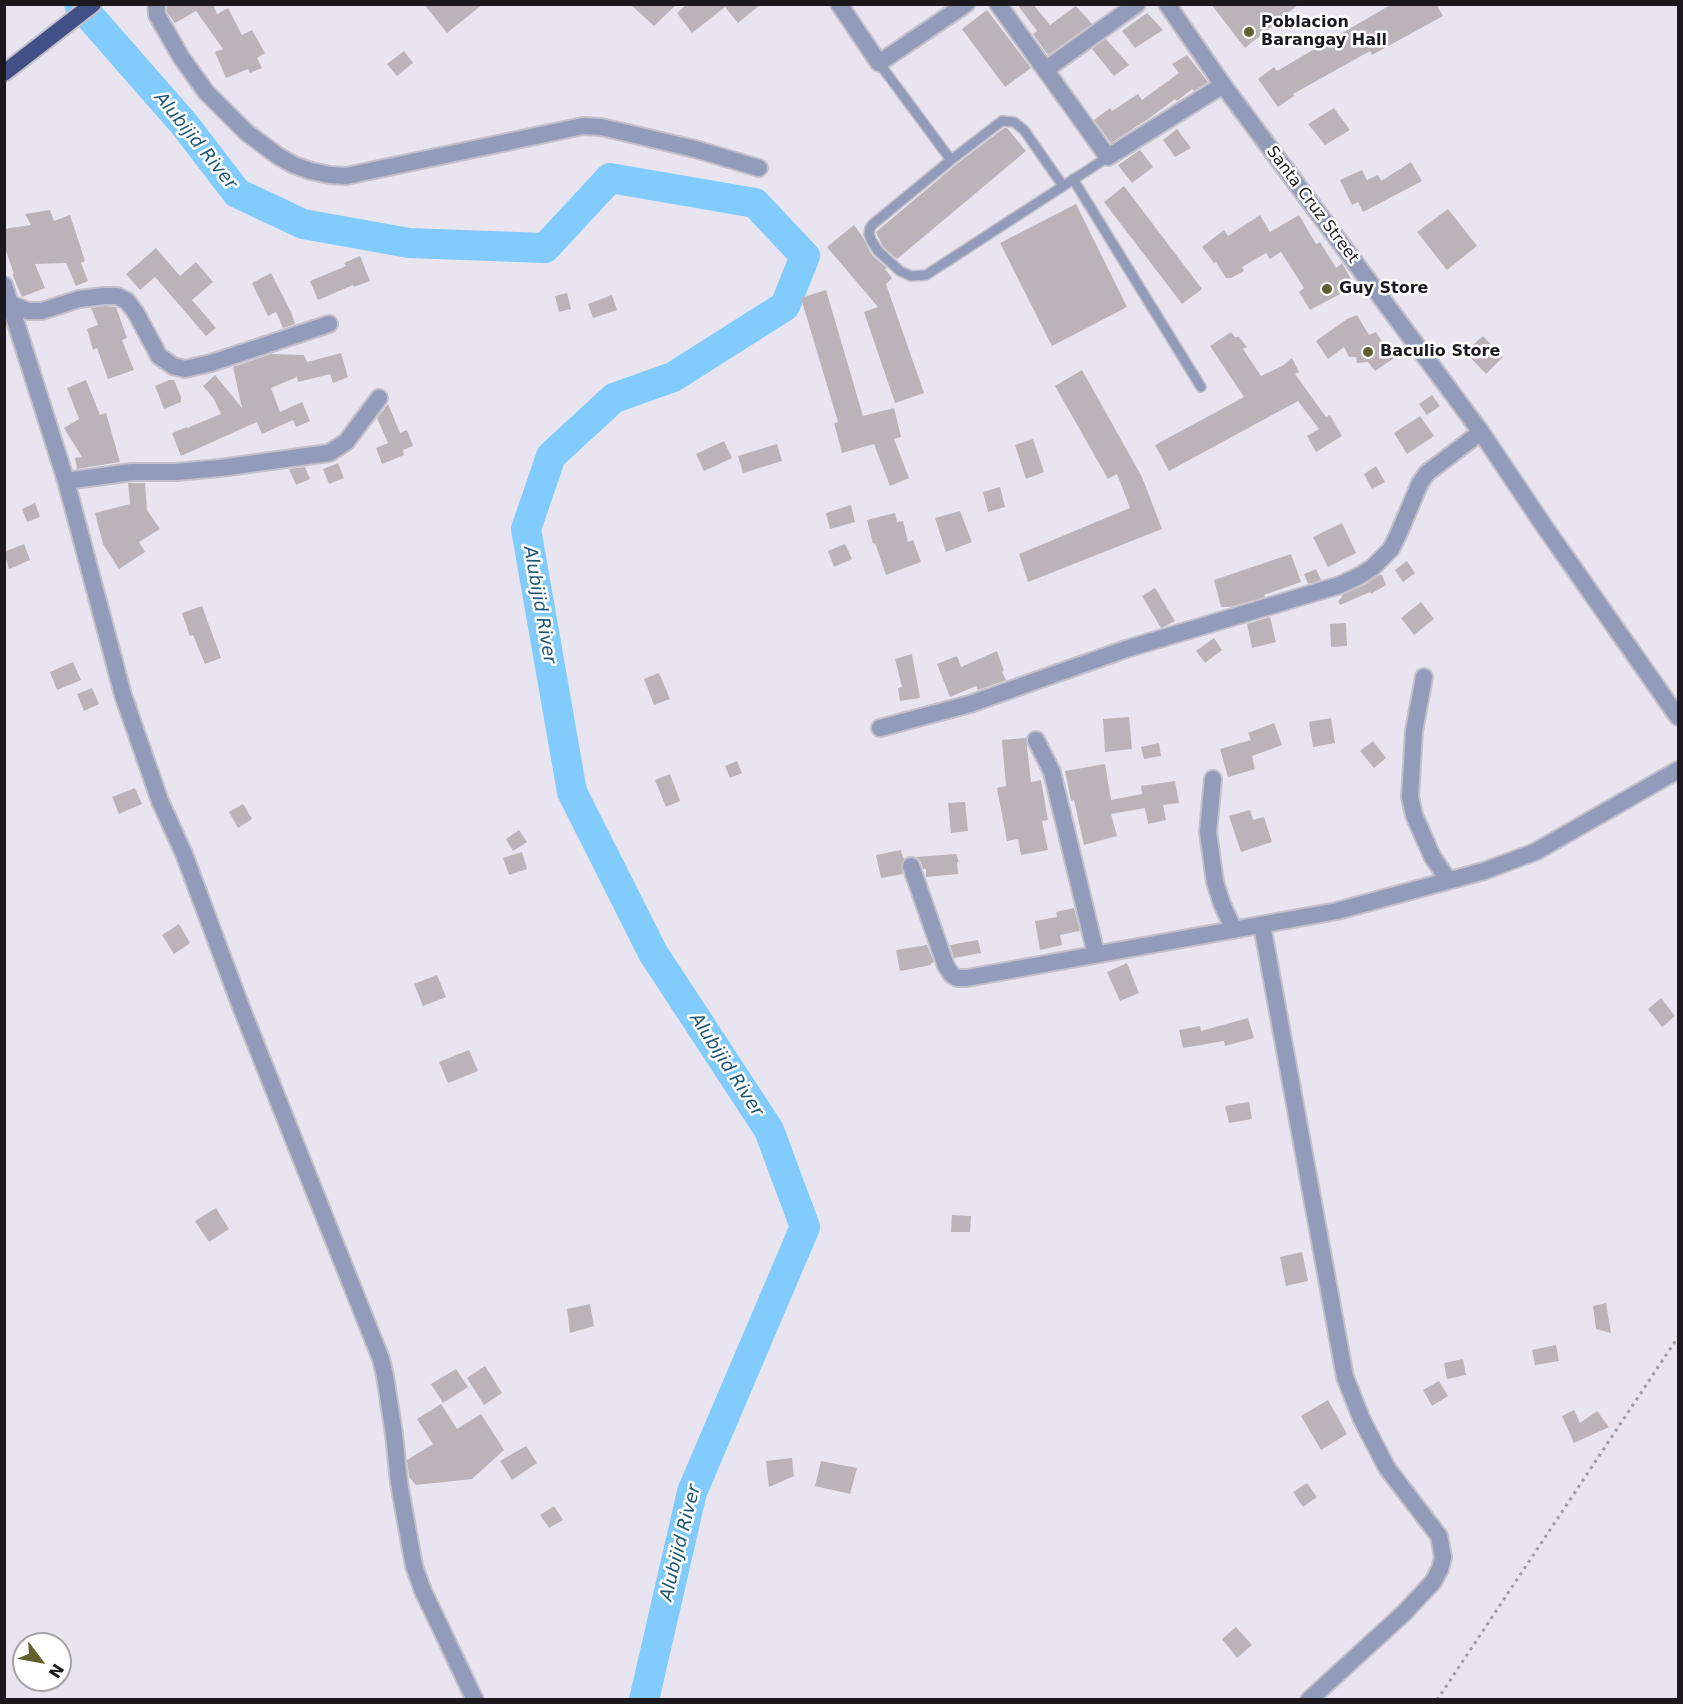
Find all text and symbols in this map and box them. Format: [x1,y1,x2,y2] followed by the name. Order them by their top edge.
[1261,13,1387,51] place label: Poblacion Barangay Hall
[1242,25,1256,39] marker: Poblacion Barangay Hall
[149,88,241,194] water label: Alubijid River
[1262,143,1362,267] street label: Santa Cruz Street
[1339,279,1428,299] place label: Guy Store
[1320,282,1334,296] marker: Guy Store
[1380,342,1500,362] place label: Baculio Store
[1361,345,1375,359] marker: Baculio Store
[518,545,560,665] water label: Alubijid River
[685,1009,767,1121] water label: Alubijid River
[656,1483,706,1603] water label: Alubijid River
[12,1632,72,1692] north arrow
[44,1660,68,1681] text: N

